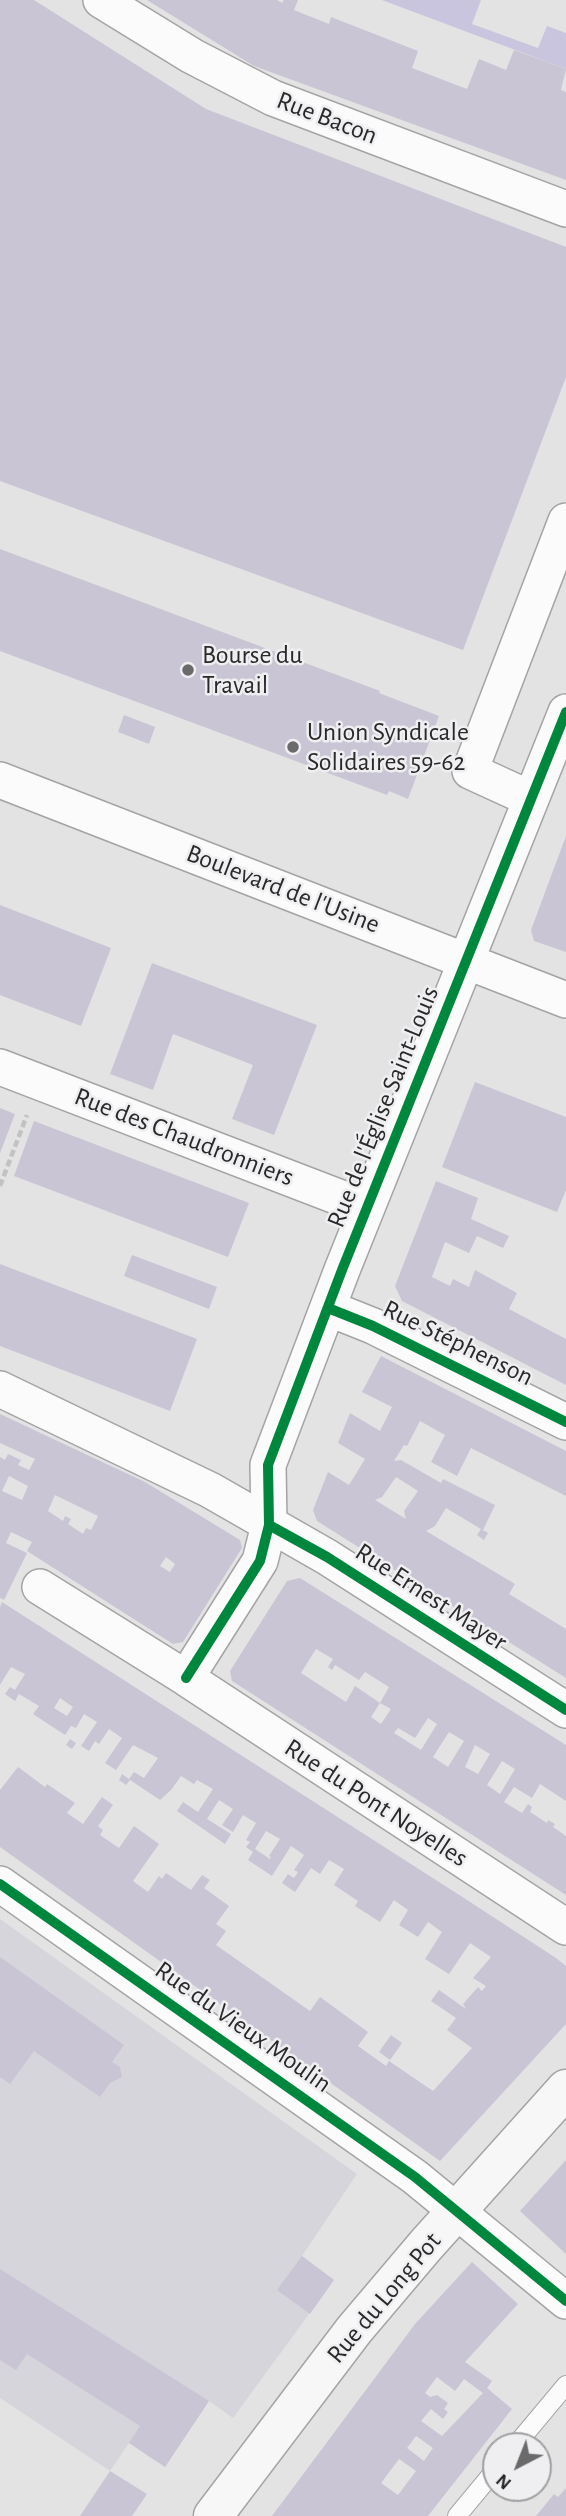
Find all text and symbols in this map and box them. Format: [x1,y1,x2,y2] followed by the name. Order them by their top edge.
[272,85,382,151] street label: Rue Bacon
[202,639,302,700] place label: Bourse du Travail
[180,662,196,678] marker: Bourse du Travail
[307,716,469,778] place label: Union Syndicale Solidaires 59-62
[285,739,301,755] marker: Union Syndicale Solidaires 59-62
[182,838,384,940] street label: Boulevard de l'Usine
[320,982,446,1232] street label: Rue de l'Église Saint-Louis
[70,1081,298,1193] street label: Rue des Chaudronniers
[378,1293,538,1393] street label: Rue Stéphenson
[349,1536,513,1658] street label: Rue Ernest Mayer
[279,1732,473,1874] street label: Rue du Pont Noyelles
[149,1954,337,2100] street label: Rue du Vieux Moulin
[320,2226,448,2370] street label: Rue du Long Pot
[482,2432,552,2502] north arrow
[493,2470,515,2493] text: N

